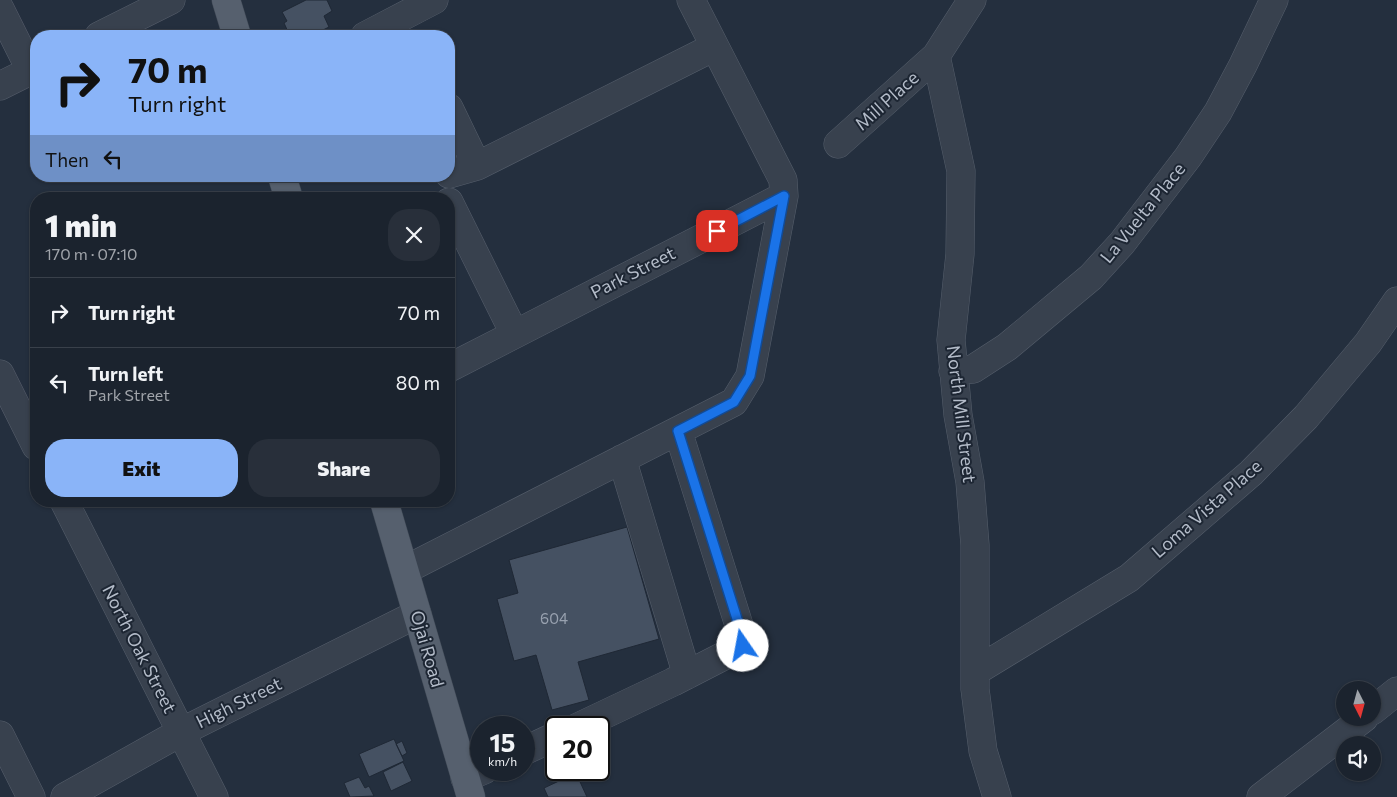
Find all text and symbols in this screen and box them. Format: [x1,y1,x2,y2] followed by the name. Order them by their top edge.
[128,47,208,90] text: 70 m
[45,50,110,115] icon: right
[850,66,923,135] street label: Mill Place
[128,90,226,117] text: Turn right
[99,145,127,173] icon: left
[45,148,89,171] text: Then
[1095,158,1189,267] street label: La Vuelta Place
[45,206,117,243] text: 1 min
[388,209,440,261] button: close
[696,210,738,252] pin
[703,217,731,245] icon: arrive
[587,241,679,303] street label: Park Street
[45,244,138,263] text: 170 m · 07:10
[45,299,73,327] icon: right
[88,301,175,324] text: Turn right
[397,301,440,324] text: 70 m
[943,344,981,484] street label: North Mill Street
[88,362,163,385] text: Turn left
[45,369,73,397] icon: left
[396,371,440,394] text: 80 m
[88,385,170,404] text: Park Street
[45,439,238,497] button: Exit
[248,439,440,497] button: Share
[1147,454,1266,562] street label: Loma Vista Place
[98,581,182,716] street label: North Oak Street
[407,608,449,690] street label: Ojai Road
[540,609,568,627] house number: 604
[716,619,768,671] position arrow
[192,672,285,732] street label: High Street
[1336,681,1381,726] north arrow
[1336,681,1381,781] map controls
[545,716,610,781] speed limit sign: 20
[490,727,515,757] text: 15
[1336,736,1381,781] button: sound
[488,754,517,768] text: km/h

